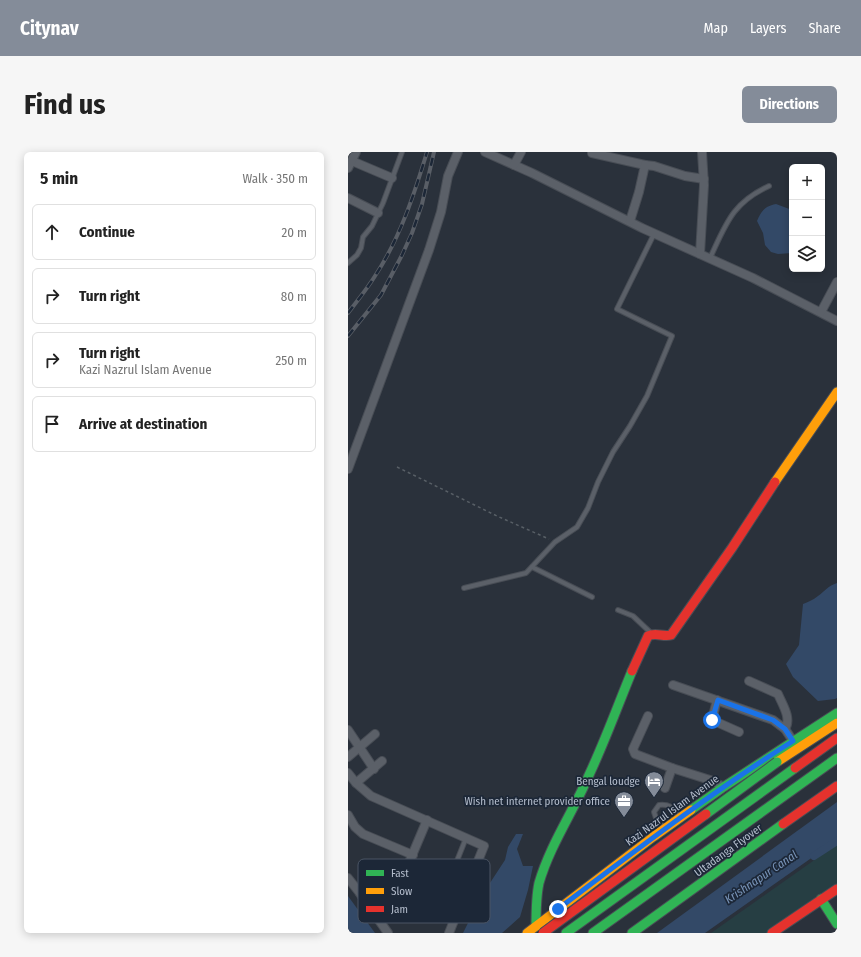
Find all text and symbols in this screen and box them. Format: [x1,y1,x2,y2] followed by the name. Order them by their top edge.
[20,17,79,40] text: Citynav
[704,20,728,37] text: Map
[750,20,786,37] text: Layers
[808,20,841,37] text: Share
[742,86,837,123] button: Directions
[24,88,106,121] text: Find us
[789,164,825,272] map controls
[789,164,825,200] button: +
[40,168,78,189] text: 5 min
[242,171,308,186] text: Walk · 350 m
[789,200,825,236] button: −
[41,221,63,243] icon: ahead
[79,223,135,241] text: Continue
[281,225,307,240] text: 20 m
[789,236,825,272] button: layers
[41,285,63,307] icon: right
[79,287,140,305] text: Turn right
[281,289,307,304] text: 80 m
[79,344,140,362] text: Turn right
[41,349,63,371] icon: right
[275,353,307,368] text: 250 m
[79,362,212,377] text: Kazi Nazrul Islam Avenue
[41,413,63,435] icon: arrive
[79,415,207,433] text: Arrive at destination
[703,711,721,729] route start
[643,770,665,798] hotel icon: Bengal loudge
[623,772,722,849] street label: Kazi Nazrul Islam Avenue
[576,775,640,788] place label: Bengal loudge
[613,790,635,818] office icon: Wish net internet provider office
[464,795,610,808] place label: Wish net internet provider office
[692,821,765,879] street label: Ultadanga Flyover
[722,848,800,906] water label: Krishnapur Canal
[358,859,490,923] legend
[391,867,409,880] text: Fast
[391,885,412,898] text: Slow
[549,900,567,918] route end
[391,903,408,916] text: Jam

